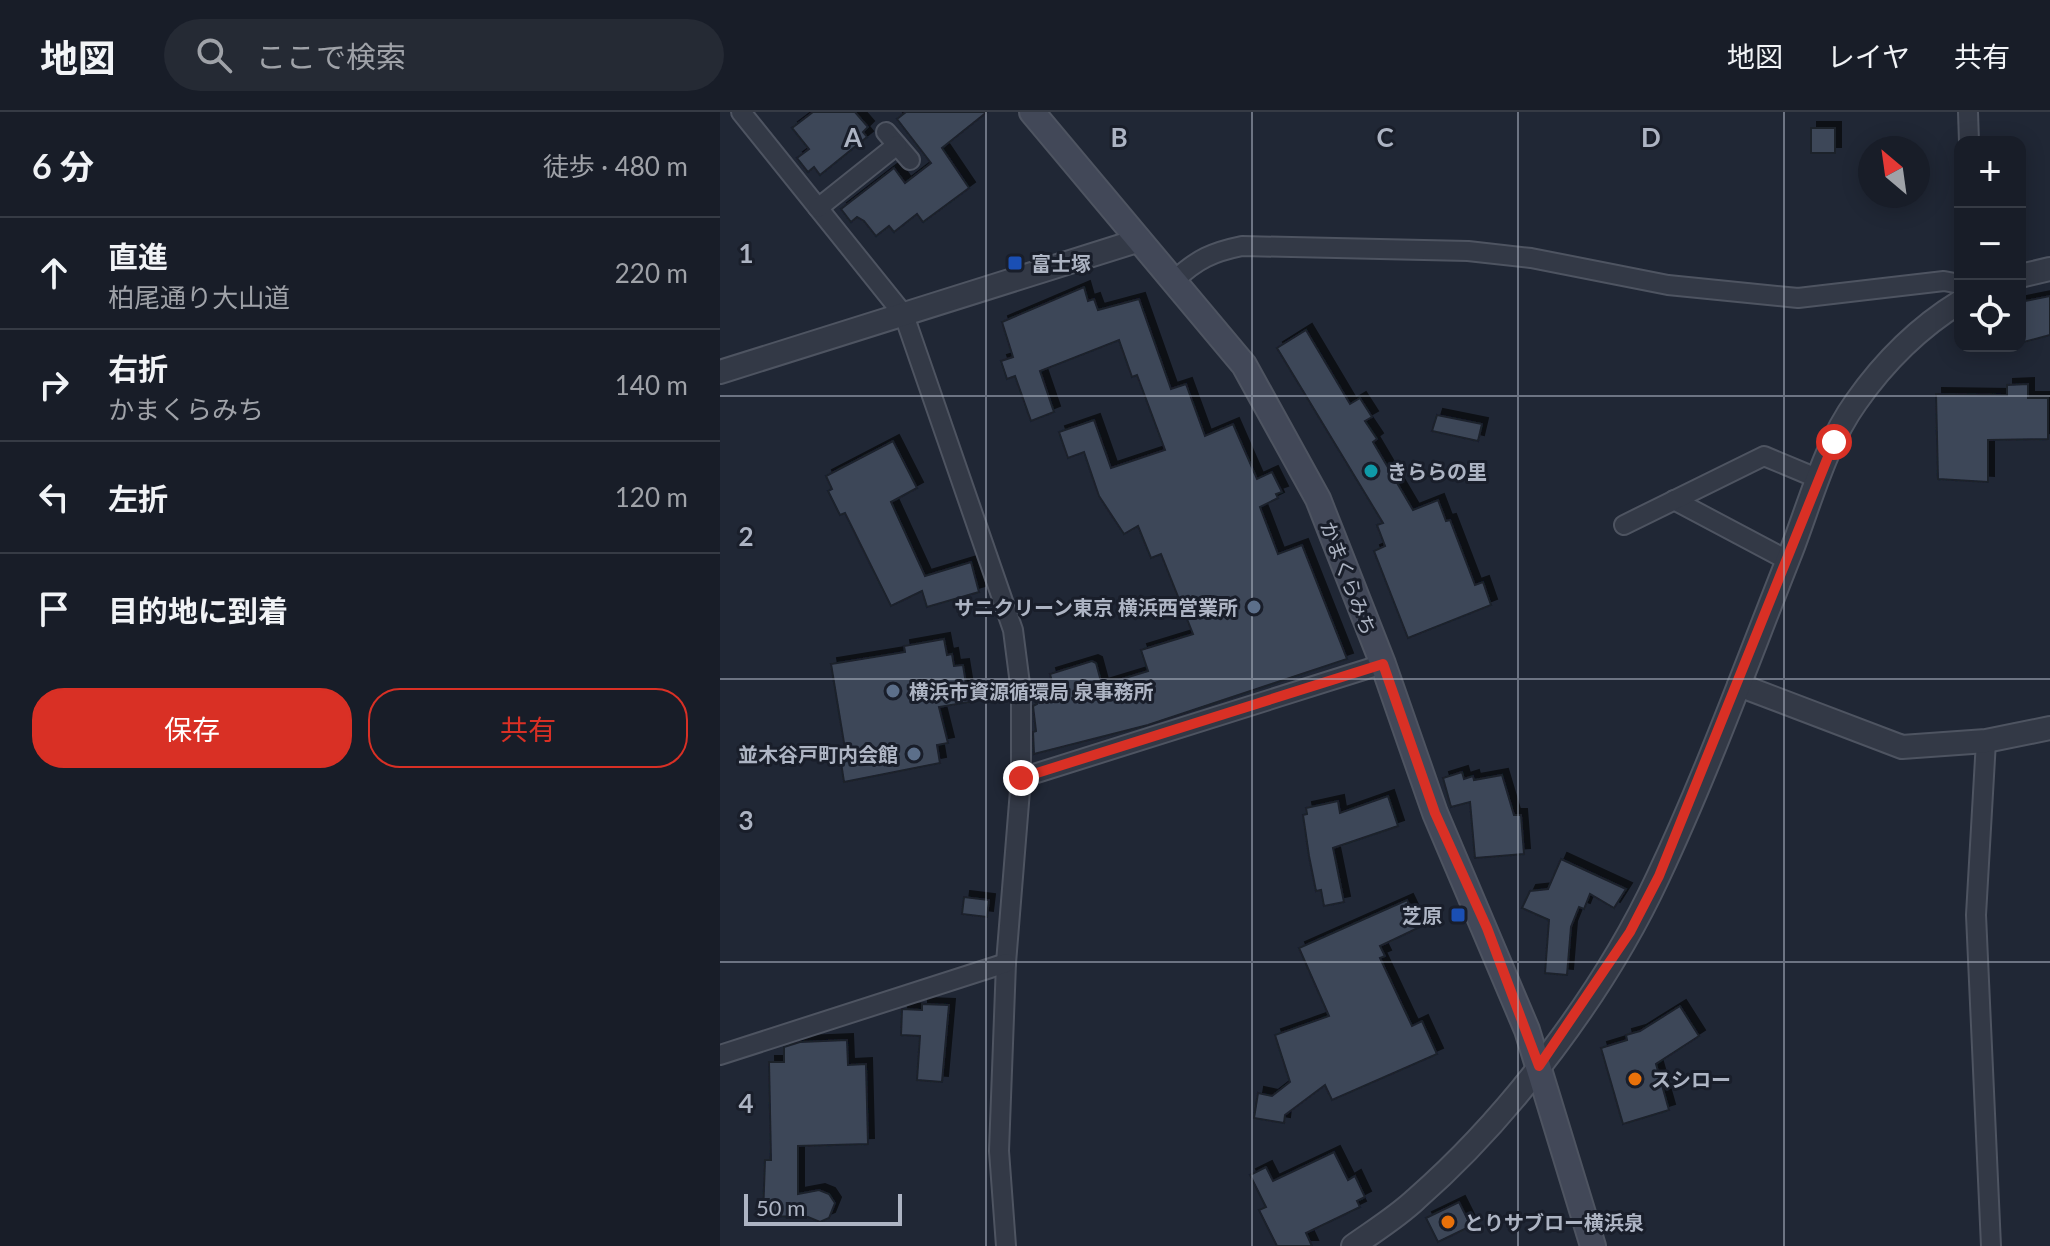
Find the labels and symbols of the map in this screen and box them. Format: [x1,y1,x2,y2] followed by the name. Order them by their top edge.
[843,121,863,153] text: A
[1110,121,1128,153] text: B
[1376,121,1394,153] text: C
[1641,121,1661,153] text: D
[1858,136,1930,208] north arrow
[738,237,754,269] text: 1
[1031,251,1091,275] place label: 富士塚
[1006,254,1024,272] marker: 富士塚
[1816,424,1852,460] route start
[1387,459,1487,483] place label: きららの里
[1362,462,1380,480] marker: きららの里
[1316,518,1382,638] street label: かまくらみち
[738,520,754,552] text: 2
[954,595,1238,619] place label: サニクリーン東京 横浜西営業所
[1245,598,1263,616] marker: サニクリーン東京 横浜西営業所
[909,679,1154,703] place label: 横浜市資源循環局 泉事務所
[884,682,902,700] marker: 横浜市資源循環局 泉事務所
[738,742,898,766] place label: 並木谷戸町内会館
[905,745,923,763] marker: 並木谷戸町内会館
[1003,760,1039,796] route end
[738,804,754,836] text: 3
[1402,903,1442,927] place label: 芝原
[1449,906,1467,924] marker: 芝原
[1651,1067,1731,1091] place label: スシロー
[1626,1070,1644,1088] marker: スシロー
[738,1087,754,1119] text: 4
[744,1190,902,1226] scale bar
[1464,1210,1644,1234] place label: とりサブロー横浜泉
[1439,1213,1457,1231] marker: とりサブロー横浜泉

